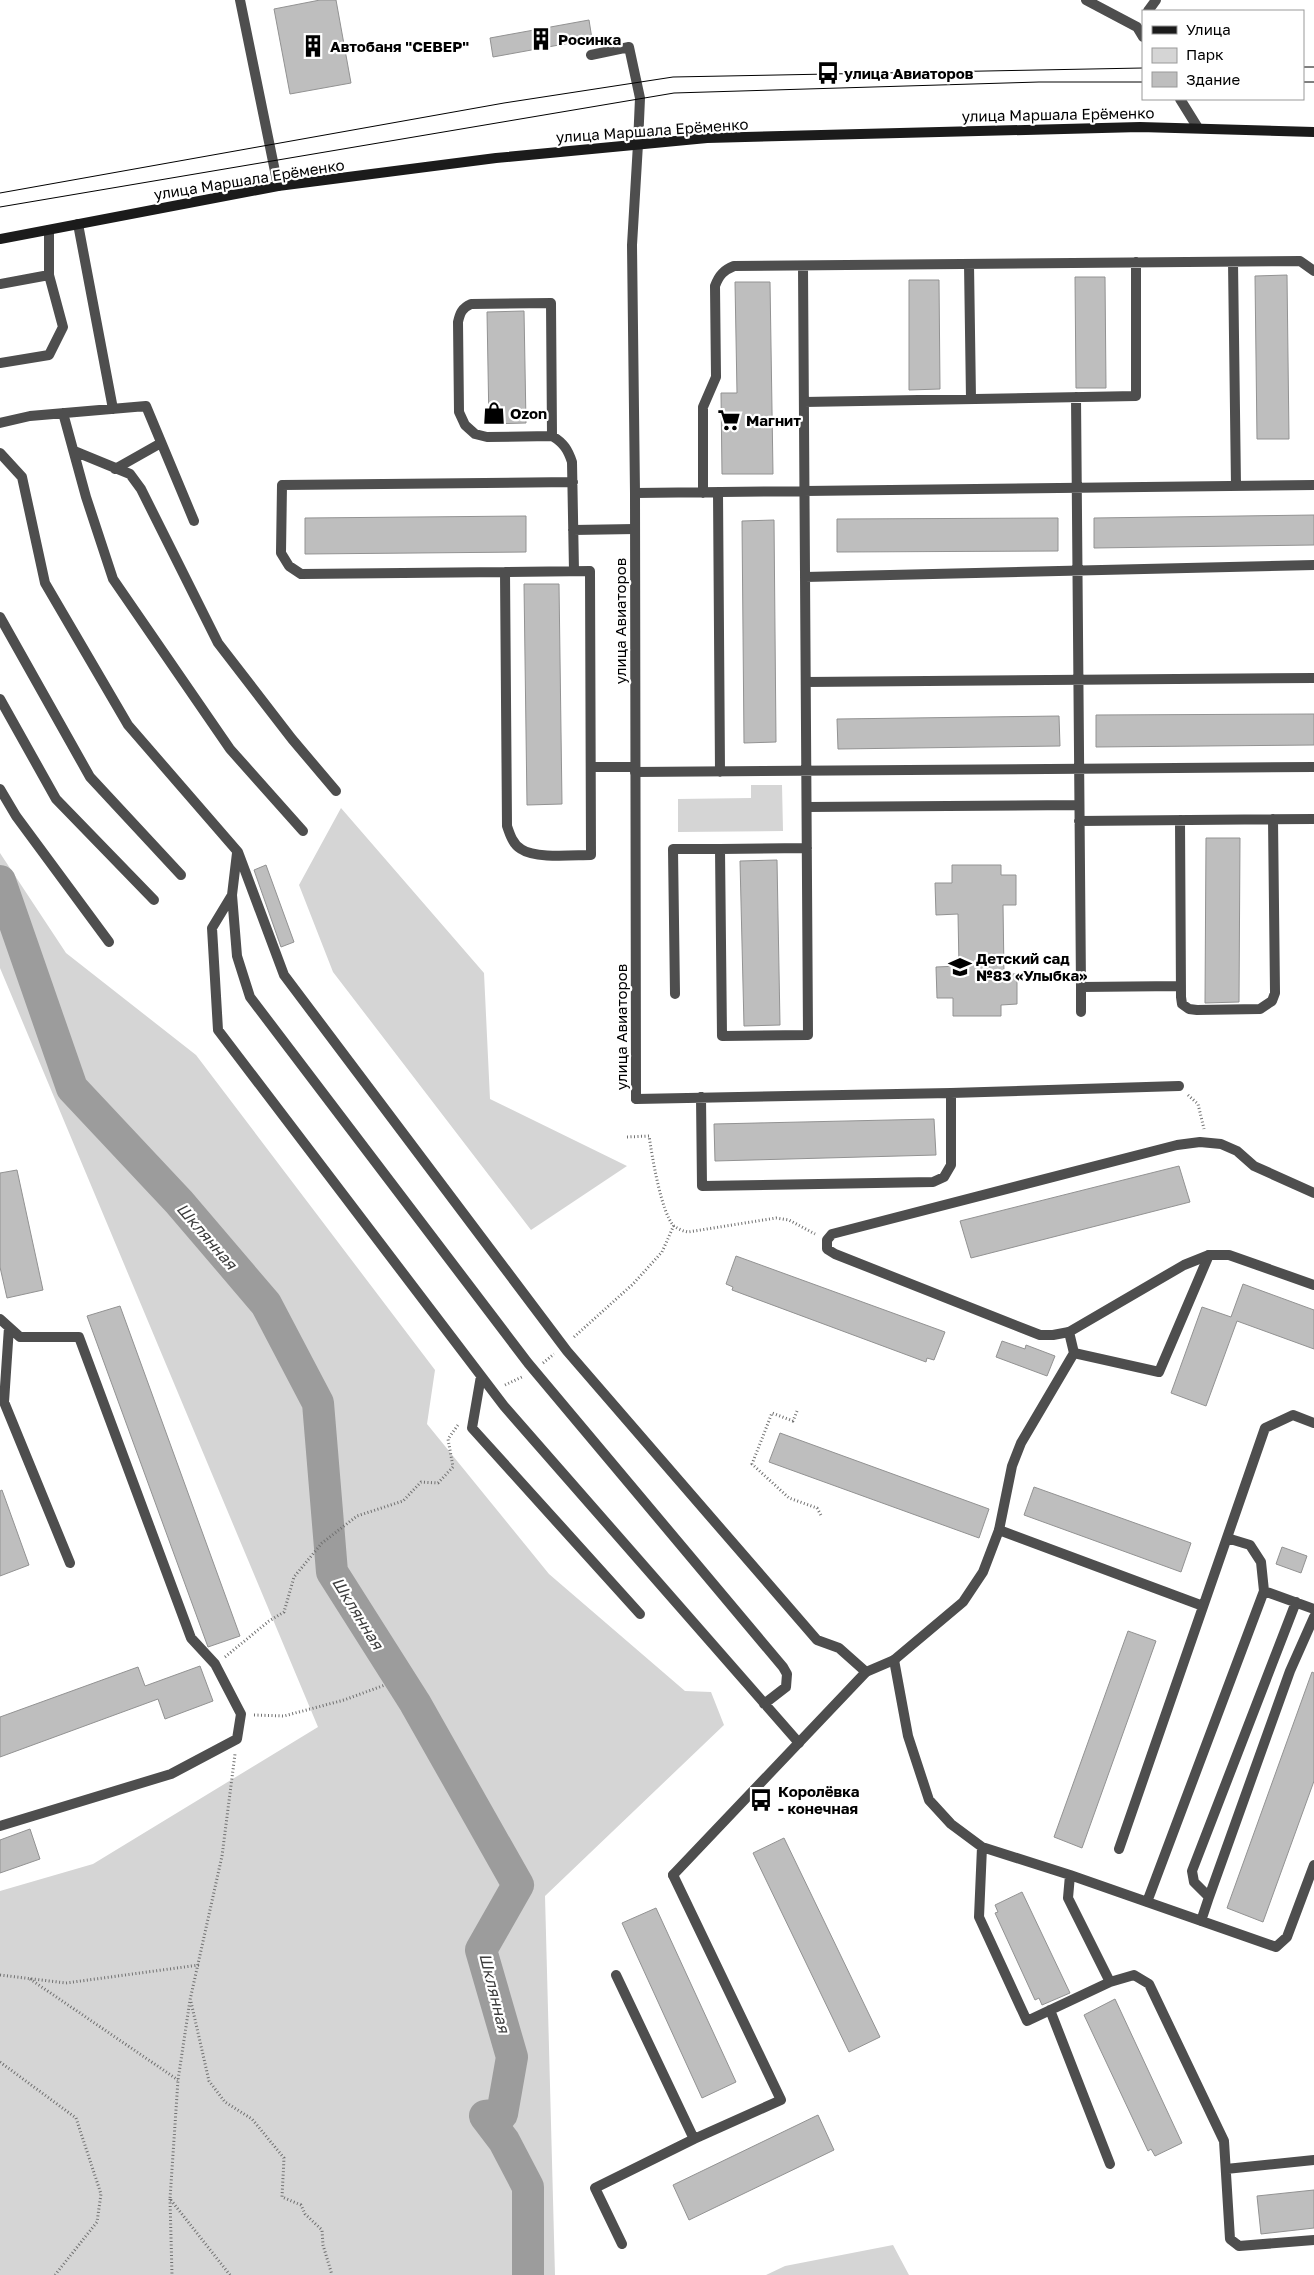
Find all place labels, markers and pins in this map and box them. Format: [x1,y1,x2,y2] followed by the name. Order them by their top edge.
[528,26,554,52] building icon: Росинка
[558,30,621,48] place label: Росинка
[300,33,326,59] building icon: Автобаня "СЕВЕР"
[330,37,469,55] place label: Автобаня "СЕВЕР"
[815,60,841,86] bus stop icon: улица Авиаторов
[844,64,974,82] place label: улица Авиаторов
[481,400,507,426] shop icon: Ozon
[510,404,547,422] place label: Ozon
[716,407,742,433] supermarket icon: Магнит
[746,411,801,429] place label: Магнит
[976,949,1087,984] place label: Детский сад №83 «Улыбка»
[947,954,973,980] school or university icon: Детский сад №83 «Улыбка»
[778,1782,860,1817] place label: Королёвка - конечная
[748,1787,774,1813] bus stop icon: Королёвка - конечная

